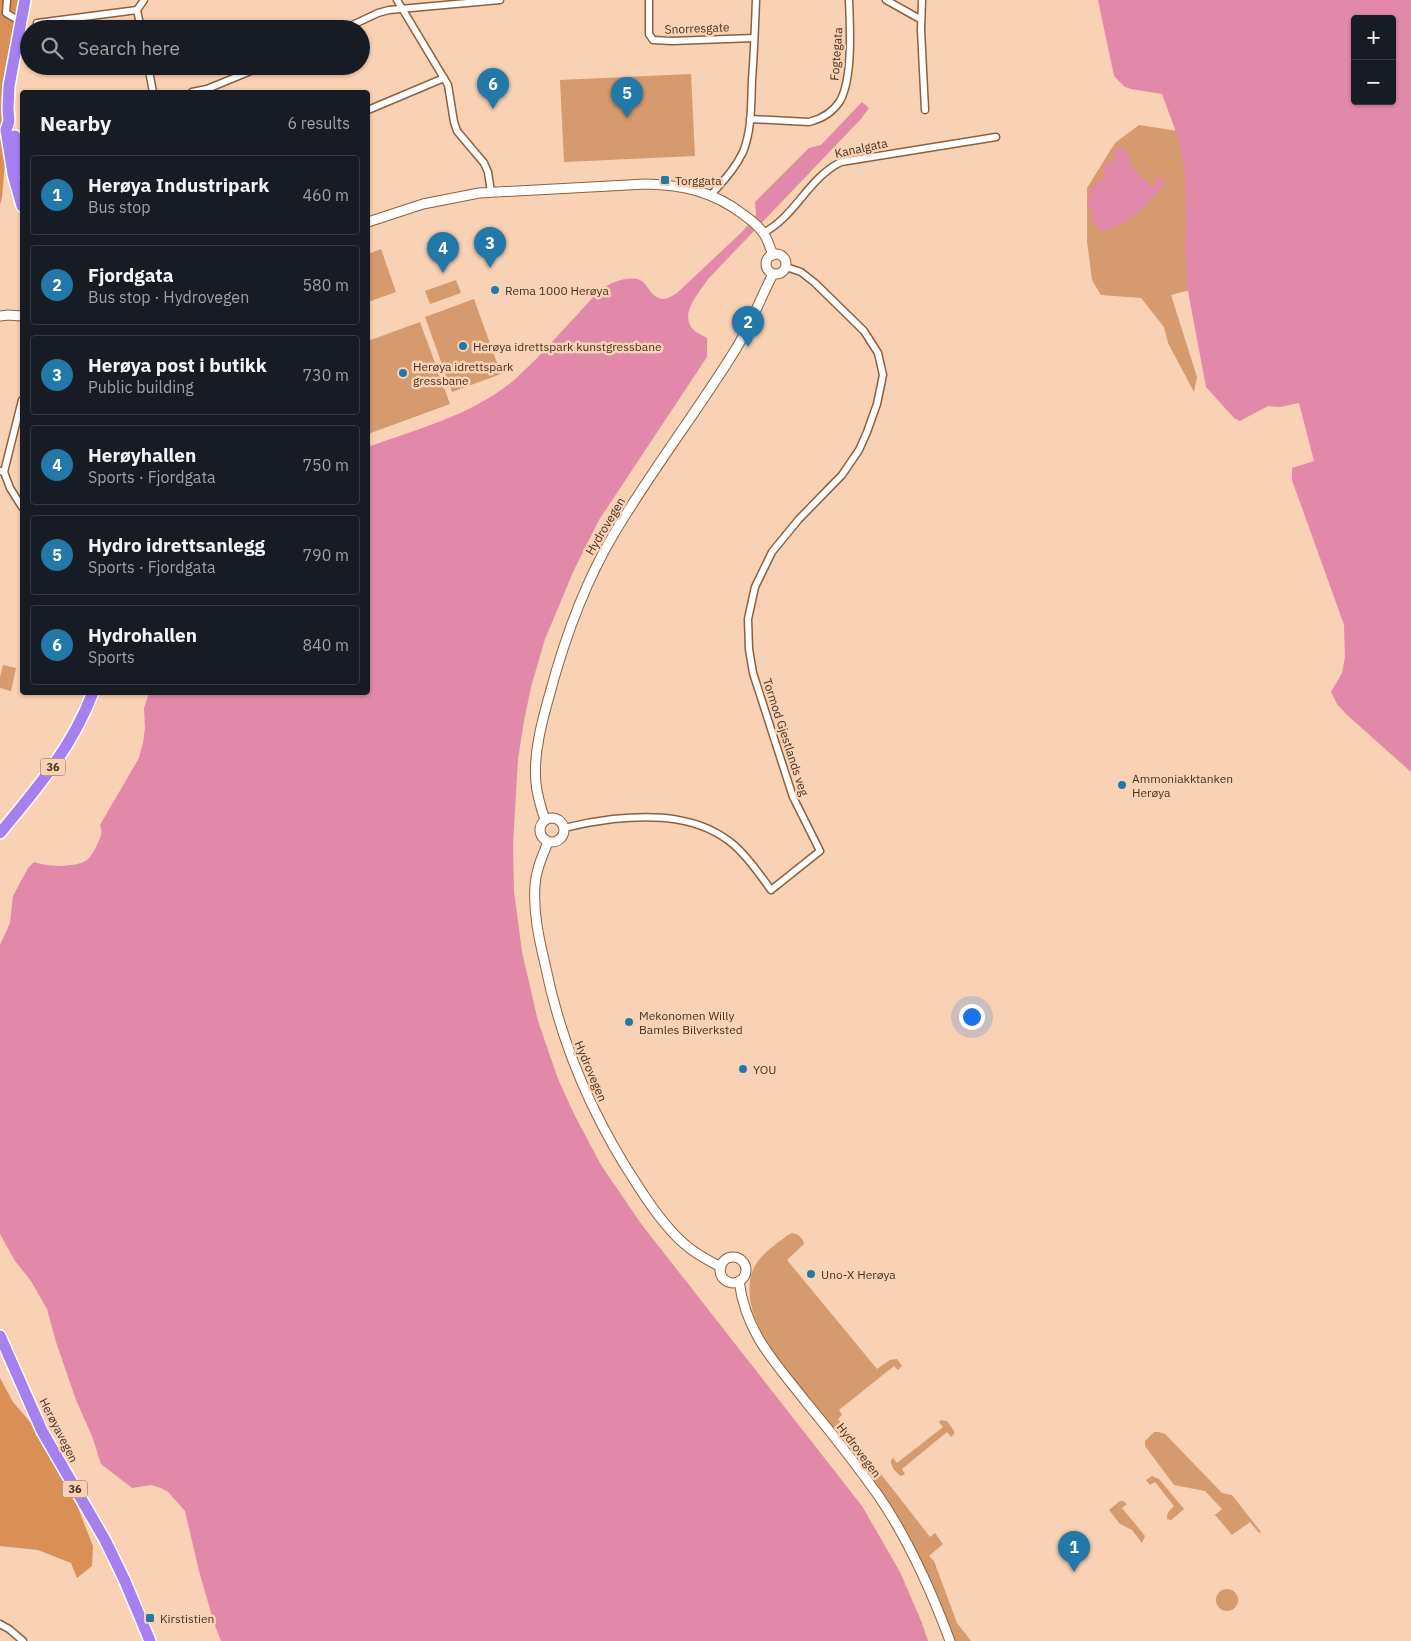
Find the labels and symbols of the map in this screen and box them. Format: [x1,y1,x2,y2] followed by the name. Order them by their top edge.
[664,19,730,37] street label: Snorresgate
[827,26,845,81] street label: Fogtegata
[477,68,509,109] pin: 6
[611,77,643,118] pin: 5
[833,135,889,161] street label: Kanalgata
[675,173,722,188] place label: Torggata
[659,174,671,186] marker: Torggata
[474,227,506,268] pin: 3
[427,232,459,273] pin: 4
[505,283,609,298] place label: Rema 1000 Herøya
[489,284,501,296] marker: Rema 1000 Herøya
[732,306,764,347] pin: 2
[473,339,662,354] place label: Herøya idrettspark kunstgressbane
[457,340,469,352] marker: Herøya idrettspark kunstgressbane
[413,359,514,388] place label: Herøya idrettspark gressbane
[397,367,409,379] marker: Herøya idrettspark gressbane
[582,495,628,557] street label: Hydrovegen
[760,676,812,798] street label: Tormod Gjestlands veg
[40,759,66,776] road number: 36
[1132,771,1233,800] place label: Ammoniakktanken Herøya
[1116,779,1128,791] marker: Ammoniakktanken Herøya
[959,1004,985,1030] your location
[639,1008,743,1037] place label: Mekonomen Willy Bamles Bilverksted
[623,1016,635,1028] marker: Mekonomen Willy Bamles Bilverksted
[572,1038,610,1104] street label: Hydrovegen
[753,1062,776,1077] place label: YOU
[737,1063,749,1075] marker: YOU
[821,1267,896,1282] place label: Uno-X Herøya
[805,1268,817,1280] marker: Uno-X Herøya
[36,1395,82,1465] street label: Herøyavegen
[834,1420,884,1480] street label: Hydrovegen
[62,1480,88,1498] road number: 36
[1058,1531,1090,1572] pin: 1
[160,1611,214,1626] place label: Kirstistien
[144,1612,156,1624] marker: Kirstistien

